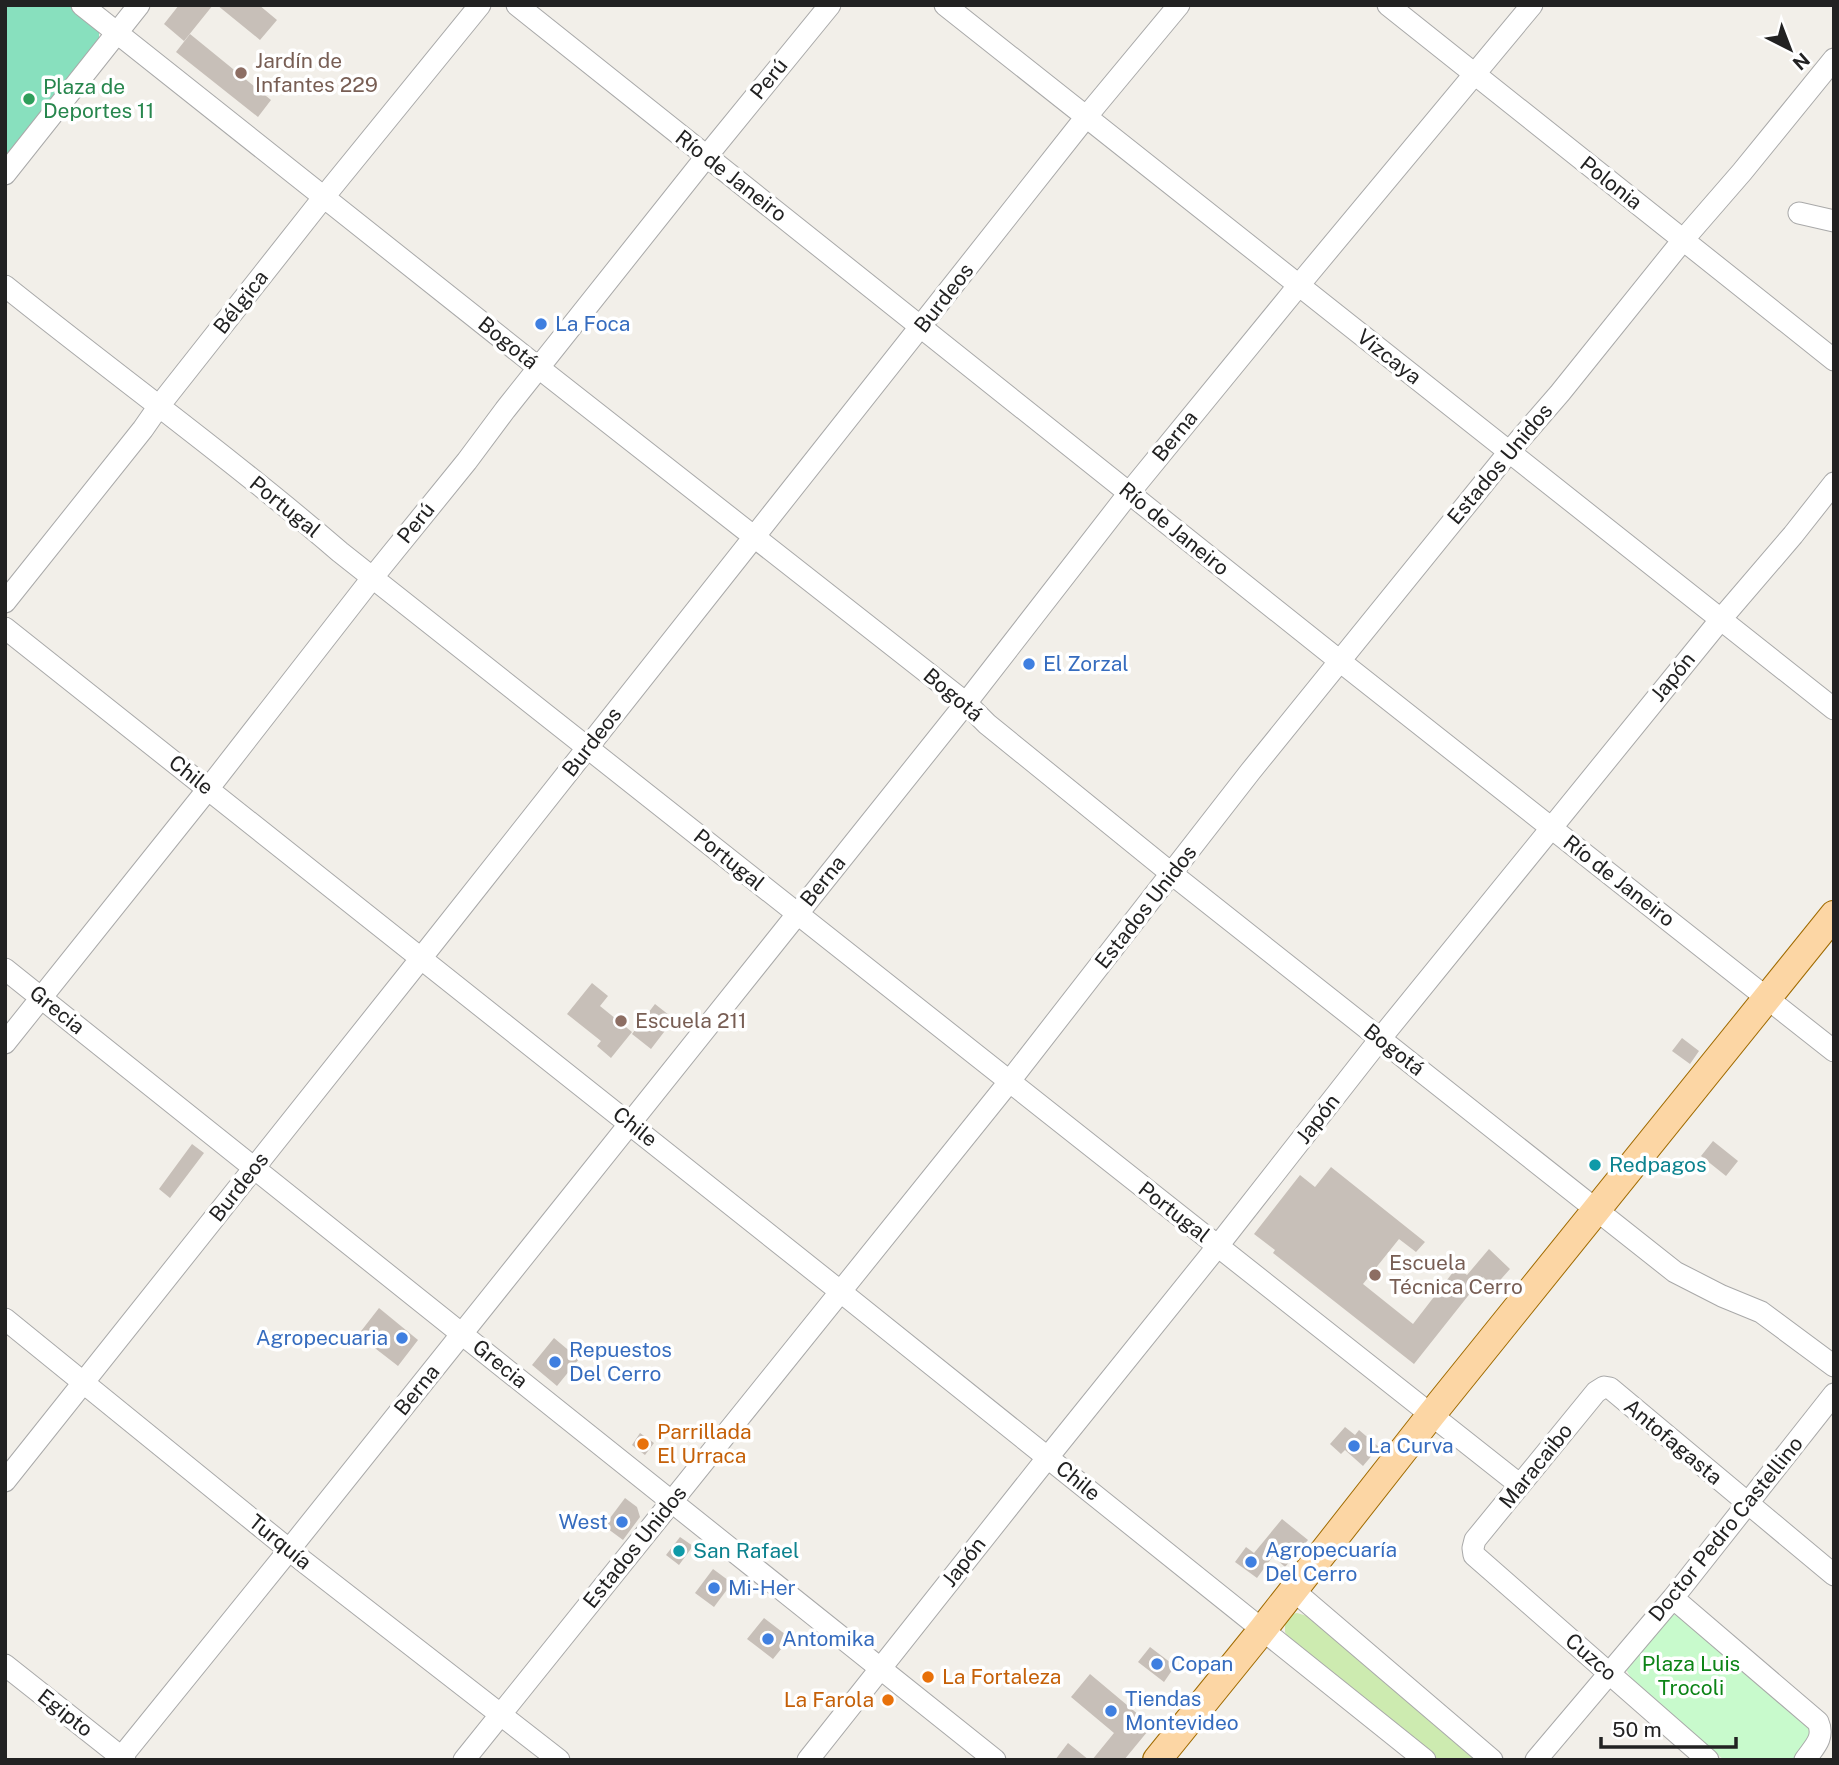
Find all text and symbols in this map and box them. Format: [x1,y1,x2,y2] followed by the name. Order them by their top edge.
[1755,14,1825,84] north arrow
[255,48,378,97] place label: Jardín de Infantes 229
[1788,48,1814,75] text: N
[745,53,793,104] street label: Perú
[233,65,249,81] marker: Jardín de Infantes 229
[43,74,154,123] place label: Plaza de Deportes 11
[21,91,37,107] marker: Plaza de Deportes 11
[671,124,792,227] street label: Río de Janeiro
[1575,151,1647,215] street label: Polonia
[909,258,978,337] street label: Burdeos
[208,265,273,338] street label: Bélgica
[473,311,543,374] street label: Bogotá
[555,311,630,336] place label: La Foca
[533,316,549,332] marker: La Foca
[1352,324,1426,389] street label: Vizcaya
[1442,398,1557,529] street label: Estados Unidos
[1147,405,1203,466] street label: Berna
[245,470,326,543] street label: Portugal
[1114,477,1234,581] street label: Río de Janeiro
[392,497,440,548] street label: Perú
[1645,647,1700,706] street label: Japón
[1043,651,1129,676] place label: El Zorzal
[1021,656,1037,672] marker: El Zorzal
[919,663,988,727] street label: Bogotá
[557,702,626,781] street label: Burdeos
[164,749,219,800] street label: Chile
[689,823,770,896] street label: Portugal
[1559,829,1680,932] street label: Río de Janeiro
[1090,840,1202,973] street label: Estados Unidos
[795,850,851,911] street label: Berna
[25,980,90,1039] street label: Grecia
[635,1008,747,1033] place label: Escuela 211
[613,1013,629,1029] marker: Escuela 211
[1359,1018,1430,1081] street label: Bogotá
[1290,1089,1345,1149] street label: Japón
[608,1101,662,1152] street label: Chile
[204,1147,273,1226] street label: Burdeos
[1609,1152,1707,1177] place label: Redpagos
[1587,1157,1603,1173] marker: Redpagos
[1134,1176,1215,1247] street label: Portugal
[1389,1250,1523,1299] place label: Escuela Técnica Cerro
[1367,1267,1383,1283] marker: Escuela Técnica Cerro
[256,1325,388,1350] place label: Agropecuaria
[394,1330,410,1346] marker: Agropecuaria
[468,1334,533,1393] street label: Grecia
[569,1337,672,1386] place label: Repuestos Del Cerro
[547,1354,563,1370] marker: Repuestos Del Cerro
[389,1359,445,1420] street label: Berna
[1619,1393,1727,1490] street label: Antofagasta
[1494,1418,1577,1513] street label: Maracaibo
[657,1419,752,1468] place label: Parrillada El Urraca
[1643,1431,1808,1626] street label: Doctor Pedro Castellino
[1368,1433,1454,1458] place label: La Curva
[635,1436,651,1452] marker: Parrillada El Urraca
[1346,1438,1362,1454] marker: La Curva
[1051,1455,1105,1506] street label: Chile
[578,1481,691,1613] street label: Estados Unidos
[244,1509,317,1574] street label: Turquía
[559,1509,608,1534] place label: West
[614,1514,630,1530] marker: West
[936,1532,991,1592] street label: Japón
[1265,1537,1397,1586] place label: Agropecuaría Del Cerro
[693,1538,799,1563] place label: San Rafael
[671,1543,687,1559] marker: San Rafael
[1243,1554,1259,1570] marker: Agropecuaría Del Cerro
[728,1575,796,1600] place label: Mi-Her
[706,1580,722,1596] marker: Mi-Her
[782,1626,875,1651] place label: Antomika
[1561,1628,1622,1686] street label: Cuzco
[760,1631,776,1647] marker: Antomika
[1171,1651,1233,1676] place label: Copan
[1642,1651,1740,1700] park label: Plaza Luis Trocoli
[1149,1656,1165,1672] marker: Copan
[942,1664,1061,1689] place label: La Fortaleza
[920,1669,936,1685] marker: La Fortaleza
[33,1683,98,1742] street label: Egipto
[1125,1686,1239,1735] place label: Tiendas Montevideo
[784,1687,874,1712] place label: La Farola
[880,1692,896,1708] marker: La Farola
[1103,1703,1119,1719] marker: Tiendas Montevideo
[1601,1706,1736,1750] scale bar
[1612,1717,1662,1742] text: 50 m

